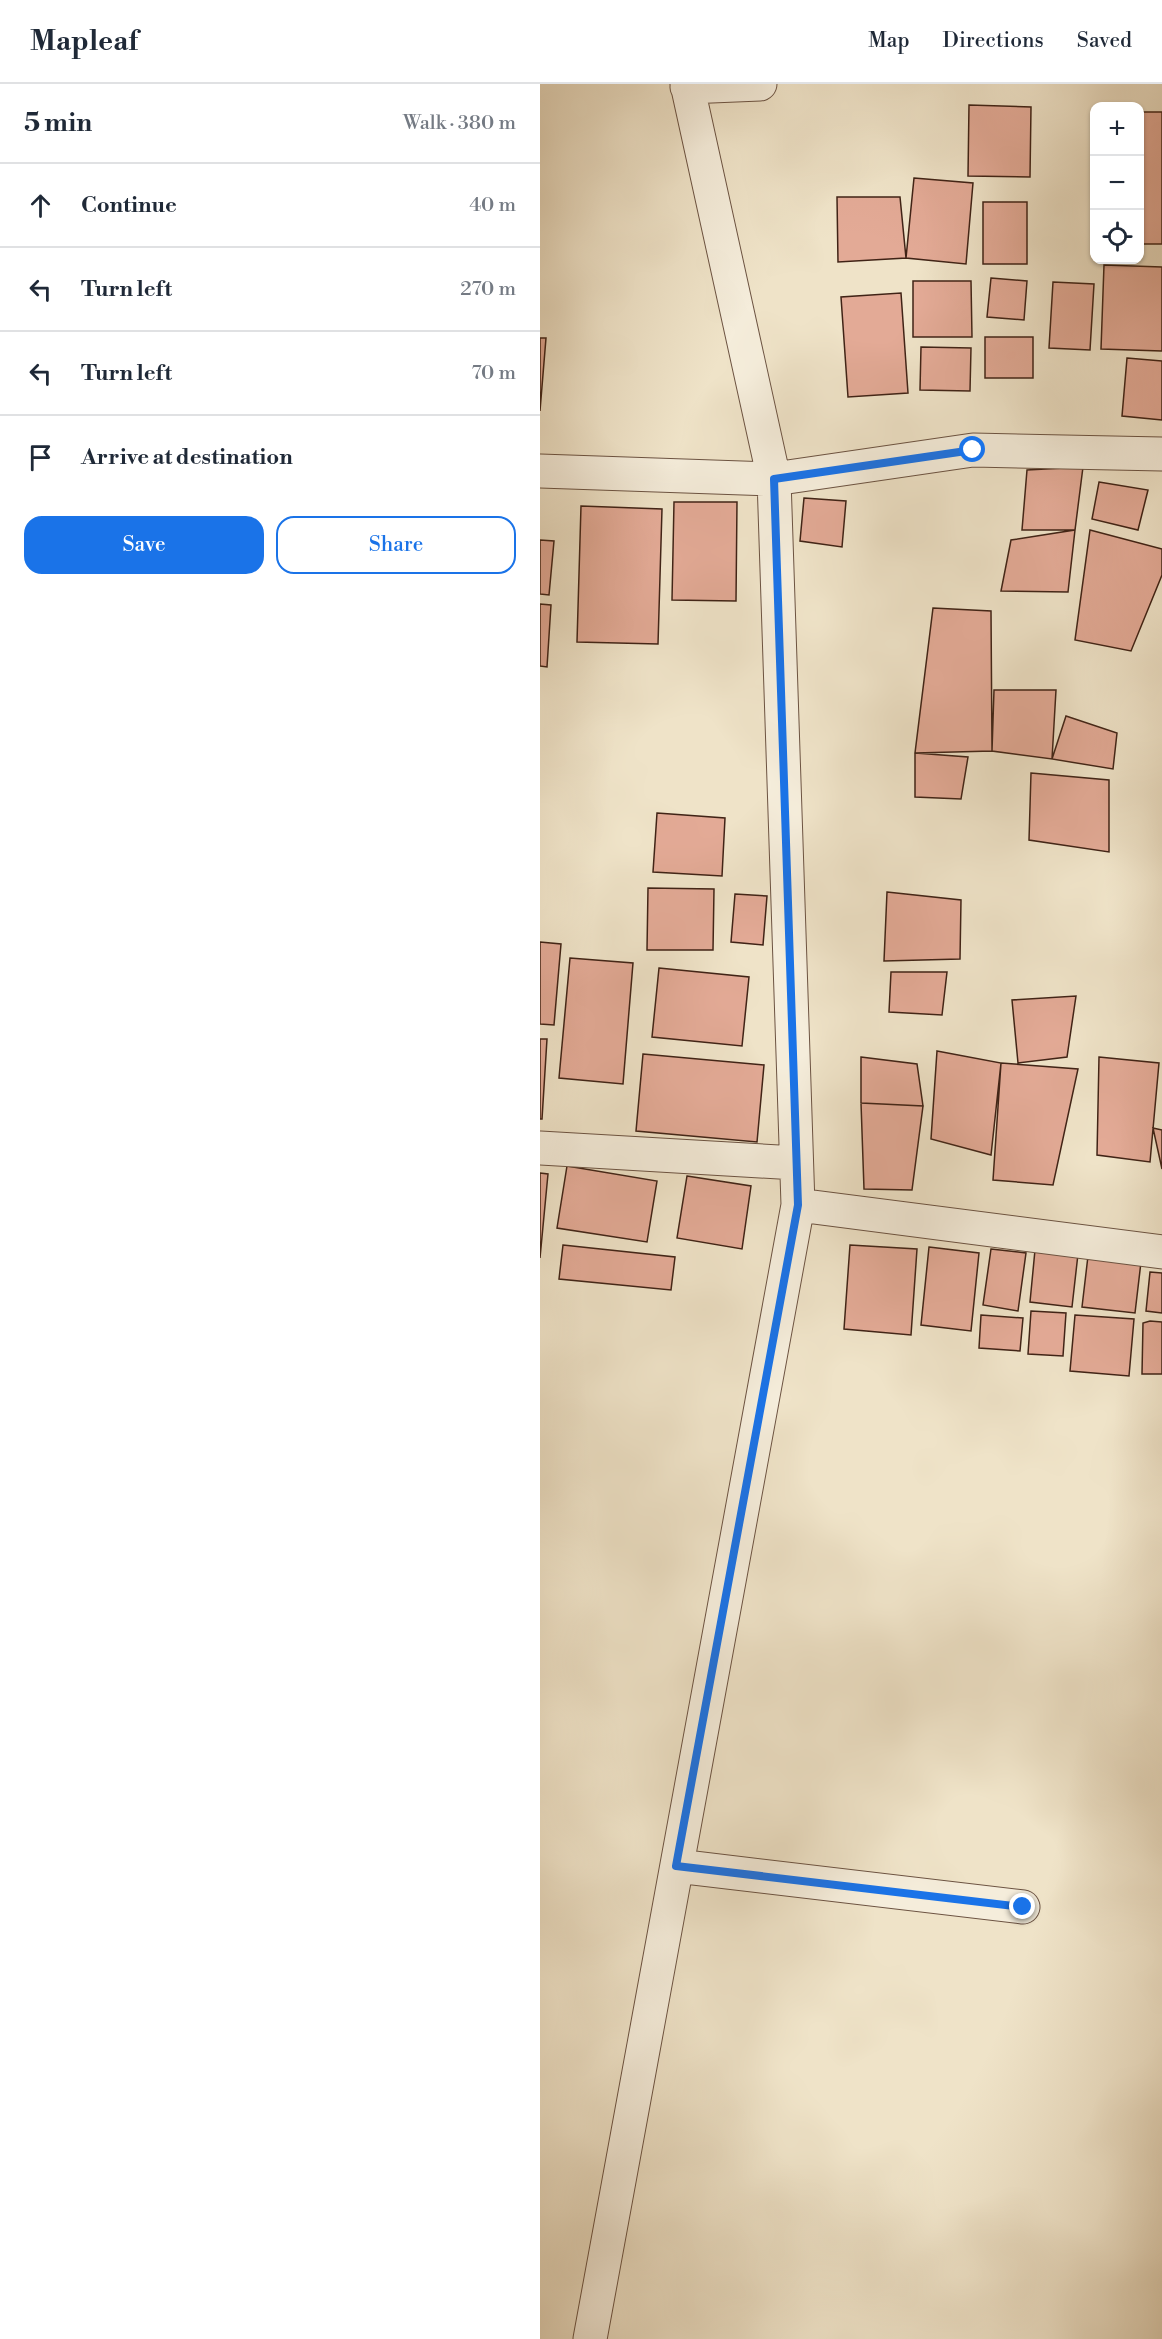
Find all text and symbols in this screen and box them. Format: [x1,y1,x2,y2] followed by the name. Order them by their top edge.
[30,24,138,59] text: Mapleaf
[868,28,910,54] text: Map
[943,28,1044,54] text: Directions
[1077,28,1132,54] text: Saved
[1090,102,1144,264] map controls
[1090,102,1144,156] button: +
[24,107,92,139] text: 5 min
[403,111,516,136] text: Walk · 380 m
[1090,156,1144,210] button: −
[24,189,57,222] icon: ahead
[81,192,177,219] text: Continue
[469,193,516,218] text: 40 m
[1090,210,1144,264] button: locate
[24,273,57,306] icon: left
[81,276,172,303] text: Turn left
[460,277,516,302] text: 270 m
[24,357,57,390] icon: left
[81,360,172,387] text: Turn left
[472,361,516,386] text: 70 m
[959,436,985,462] route start
[24,441,57,474] icon: arrive
[81,444,293,471] text: Arrive at destination
[24,516,264,574] button: Save
[276,516,516,574] button: Share
[1009,1893,1035,1919] route end

